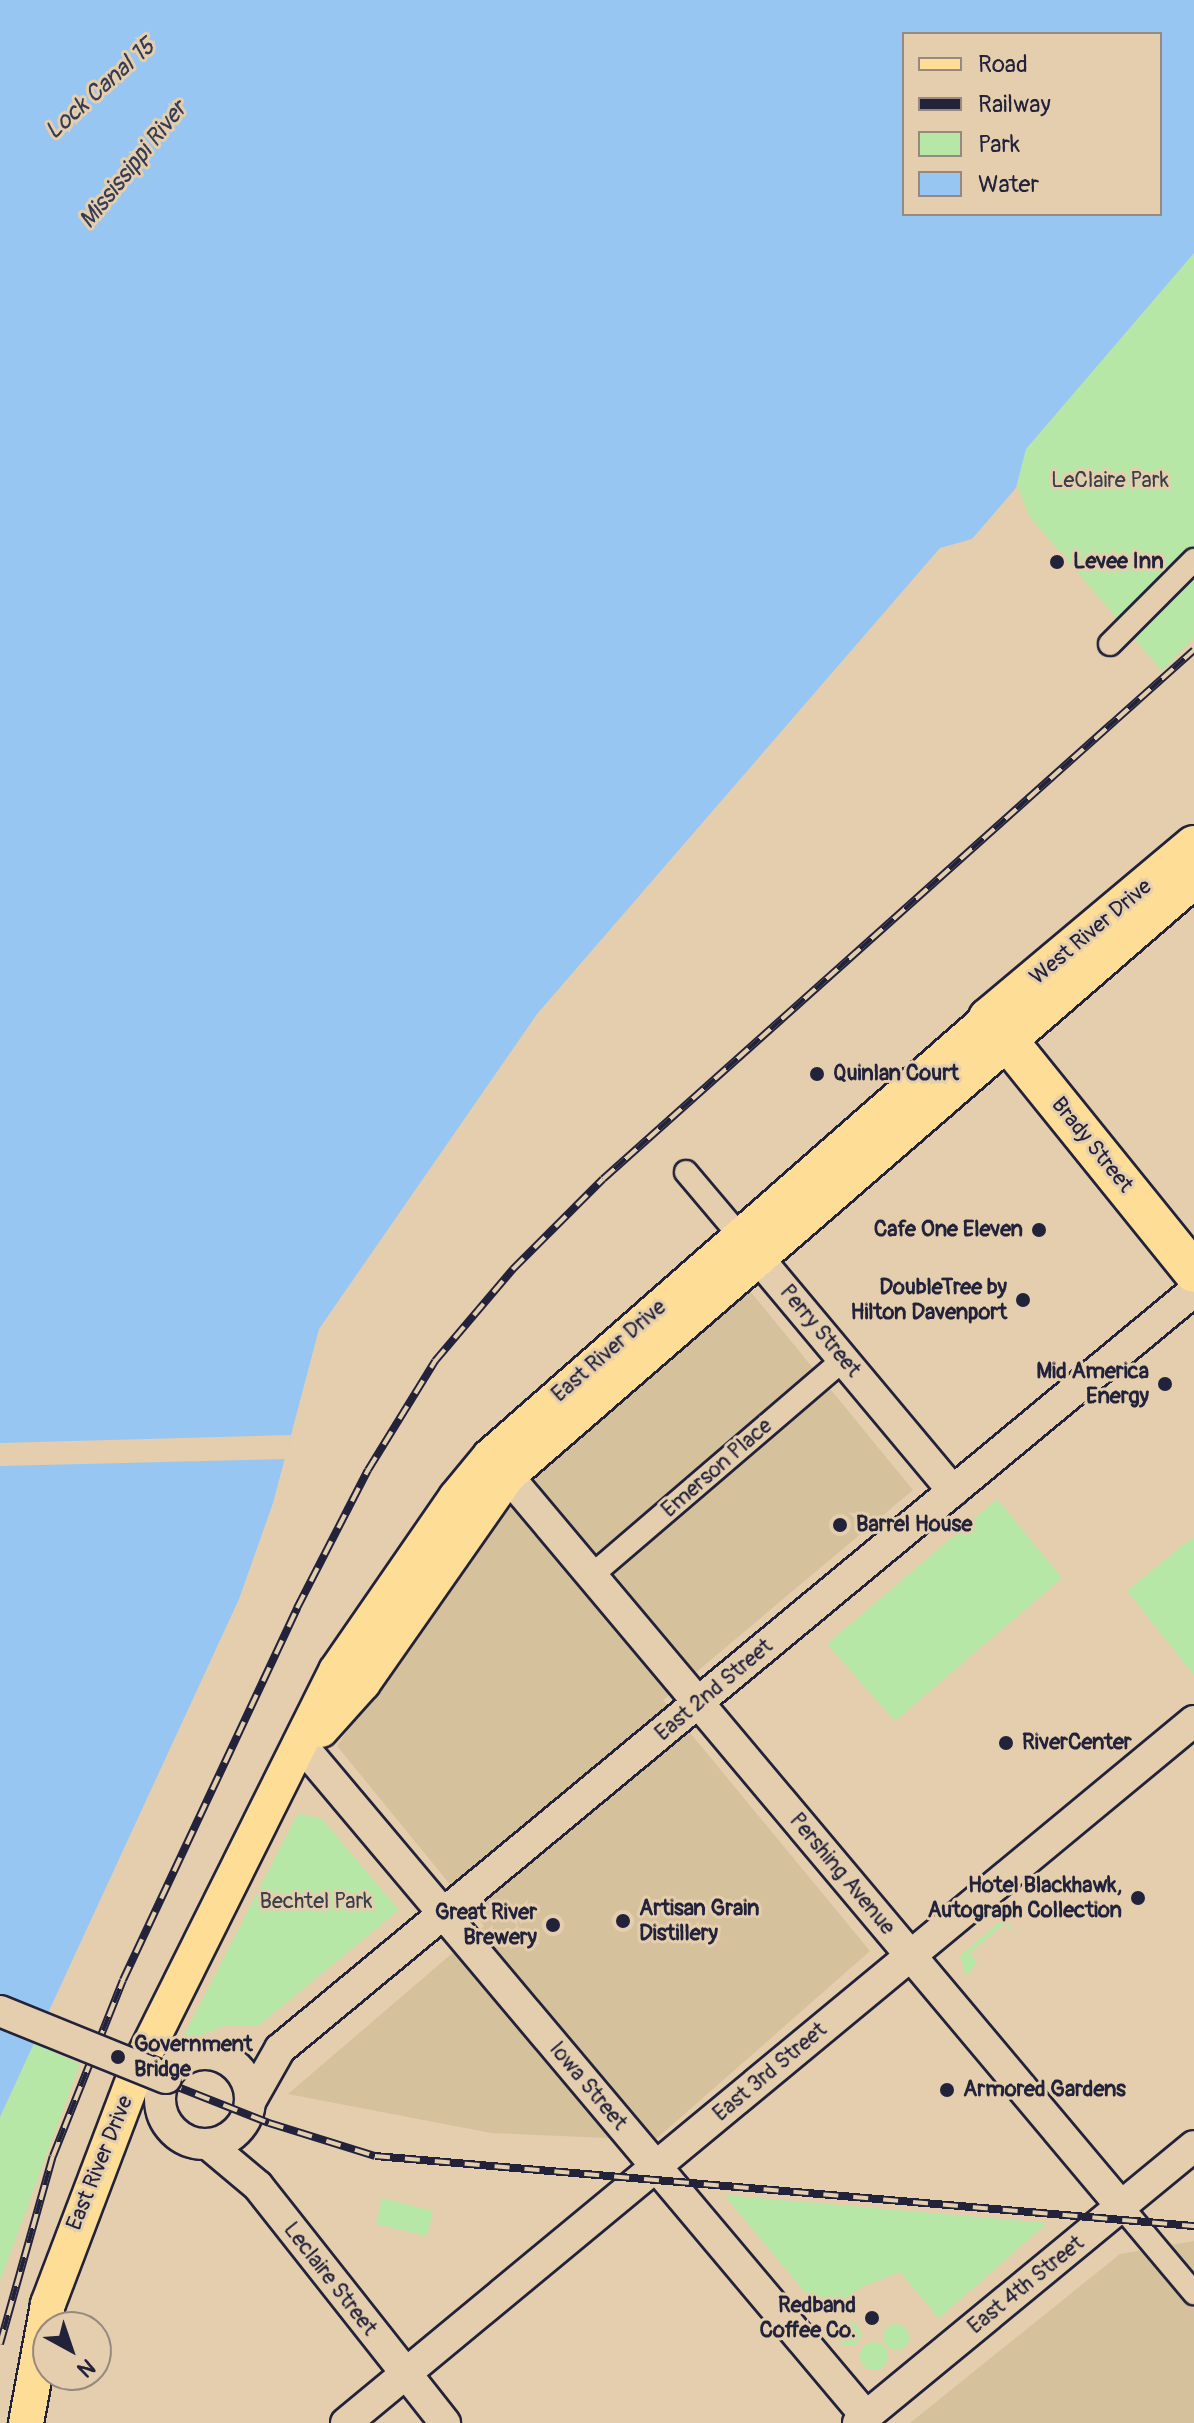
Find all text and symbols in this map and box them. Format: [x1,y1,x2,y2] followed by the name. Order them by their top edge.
[39,32,161,146] water label: Lock Canal 15
[902,32,1162,216] legend
[978,50,1028,79] text: Road
[978,90,1051,119] text: Railway
[73,96,193,234] water label: Mississippi River
[978,130,1020,159] text: Park
[978,170,1039,199] text: Water
[1051,468,1169,494] park label: LeClaire Park
[1073,549,1164,575] place label: Levee Inn
[1048,553,1066,571] marker: Levee Inn
[1025,873,1157,991] street label: West River Drive
[833,1061,959,1087] place label: Quinlan Court
[808,1065,826,1083] marker: Quinlan Court
[1046,1092,1138,1198] street label: Brady Street
[874,1217,1023,1243] place label: Cafe One Eleven
[1030,1221,1048,1239] marker: Cafe One Eleven
[851,1274,1007,1326] place label: DoubleTree by Hilton Davenport
[774,1279,866,1383] street label: Perry Street
[1014,1291,1032,1309] marker: DoubleTree by Hilton Davenport
[546,1294,672,1408] street label: East River Drive
[1036,1358,1149,1410] place label: Mid America Energy
[1156,1375,1174,1393] marker: Mid America Energy
[656,1413,778,1523] street label: Emerson Place
[856,1512,972,1538] place label: Barrel House
[831,1516,849,1534] marker: Barrel House
[650,1633,778,1747] street label: East 2nd Street
[1022,1730,1132,1756] place label: RiverCenter
[997,1734,1015,1752] marker: RiverCenter
[783,1808,901,1940] street label: Pershing Avenue
[928,1872,1122,1924] place label: Hotel Blackhawk, Autograph Collection
[259,1889,373,1915] park label: Bechtel Park
[1129,1889,1147,1907] marker: Hotel Blackhawk, Autograph Collection
[639,1895,759,1946] place label: Artisan Grain Distillery
[435,1899,537,1950] place label: Great River Brewery
[614,1912,632,1930] marker: Artisan Grain Distillery
[544,1916,562,1934] marker: Great River Brewery
[708,2017,832,2127] street label: East 3rd Street
[134,2031,252,2082] place label: Government Bridge
[543,2036,633,2136] street label: Iowa Street
[109,2048,127,2066] marker: Government Bridge
[963,2077,1126,2103] place label: Armored Gardens
[938,2081,956,2099] marker: Armored Gardens
[61,2092,139,2234] street label: East River Drive
[278,2217,382,2341] street label: Leclaire Street
[963,2230,1089,2340] street label: East 4th Street
[760,2292,856,2344] place label: Redband Coffee Co.
[863,2309,881,2327] marker: Redband Coffee Co.
[32,2311,112,2391] north arrow
[71,2352,101,2383] text: N

